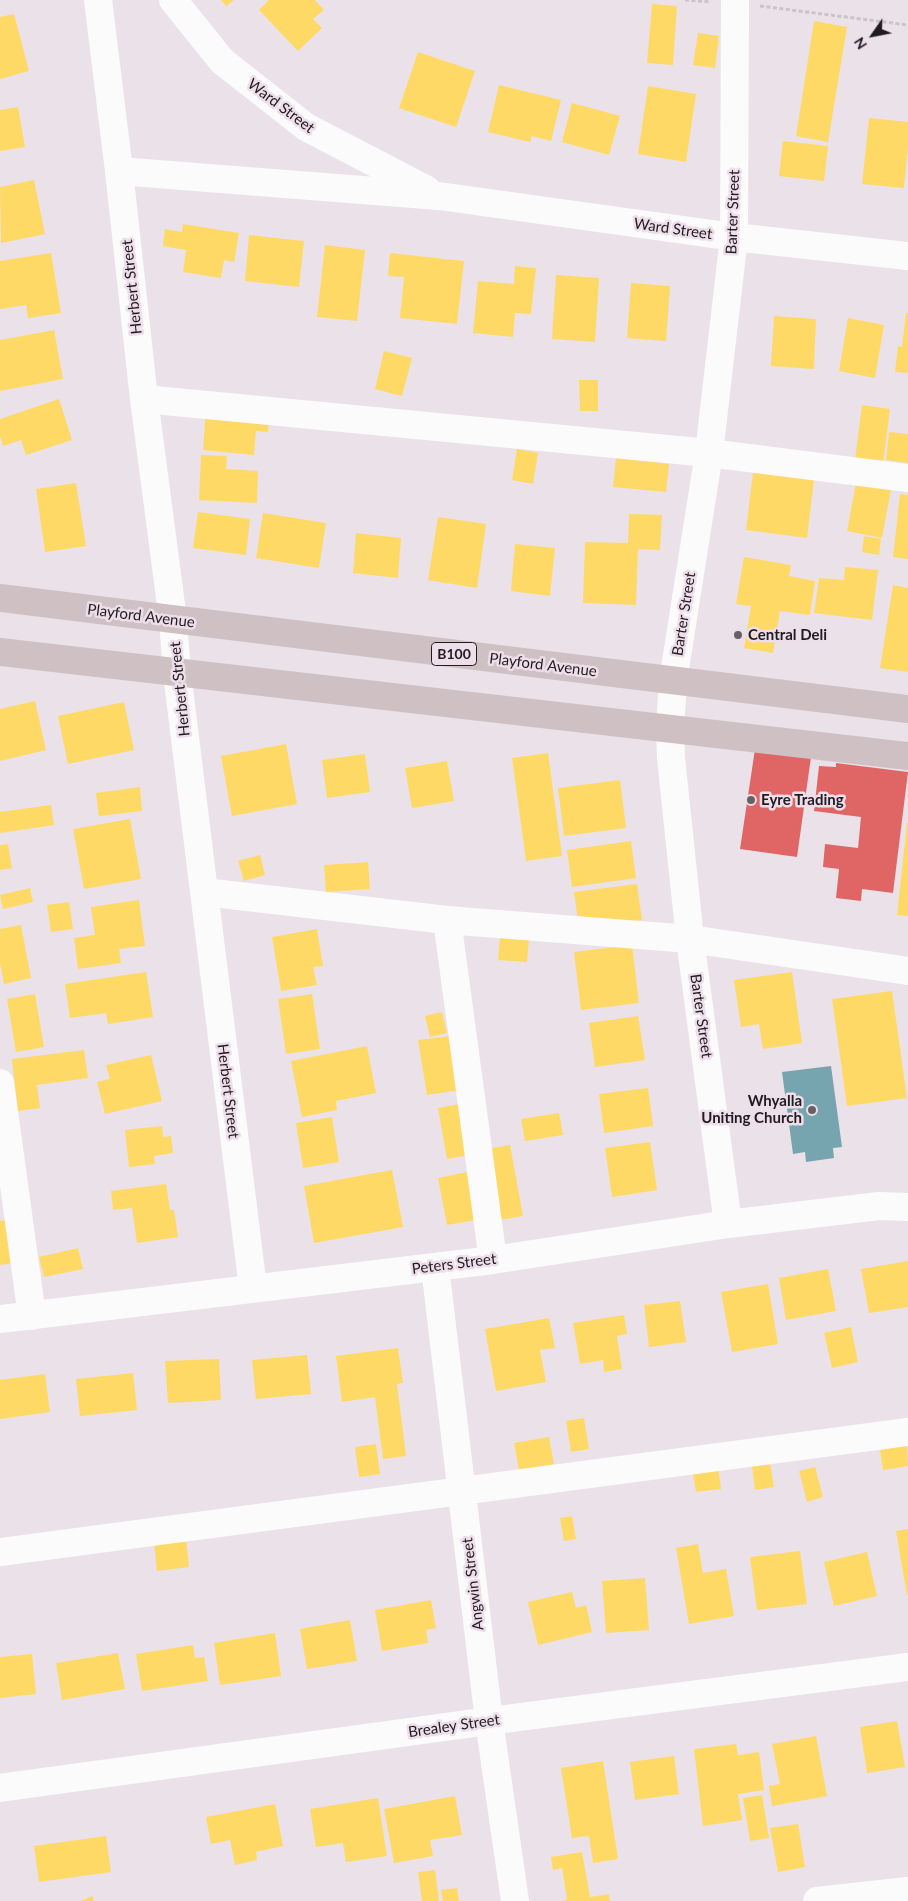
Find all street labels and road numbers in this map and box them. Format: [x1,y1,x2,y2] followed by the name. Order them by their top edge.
[244,75,318,137] street label: Ward Street
[723,169,743,255] street label: Barter Street
[633,215,713,243] street label: Ward Street
[118,239,146,335] street label: Herbert Street
[668,571,700,657] street label: Barter Street
[86,600,196,632] street label: Playford Avenue
[166,641,194,737] street label: Herbert Street
[432,642,476,666] road number: B100
[488,649,598,681] street label: Playford Avenue
[686,973,716,1059] street label: Barter Street
[213,1043,243,1139] street label: Herbert Street
[411,1250,497,1278] street label: Peters Street
[458,1537,488,1631] street label: Angwin Street
[407,1711,501,1741] street label: Brealey Street

